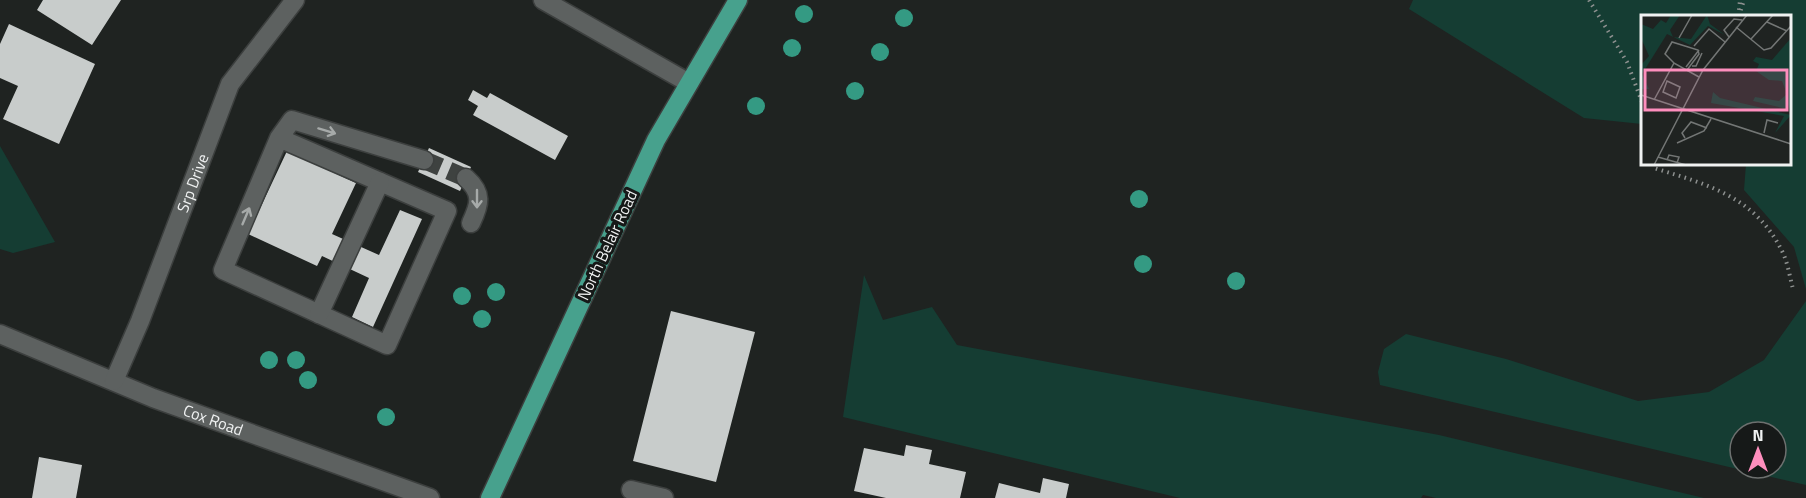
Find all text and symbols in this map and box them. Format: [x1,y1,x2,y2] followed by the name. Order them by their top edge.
[1641,15,1791,165] inset map
[317,126,336,137] one-way arrow
[170,150,214,216] street label: Srp Drive
[571,186,643,304] street label: North Belair Road
[471,188,483,208] one-way arrow
[241,208,252,226] one-way arrow
[180,398,247,442] street label: Cox Road
[1728,420,1788,480] north arrow
[1752,423,1764,447] text: N

